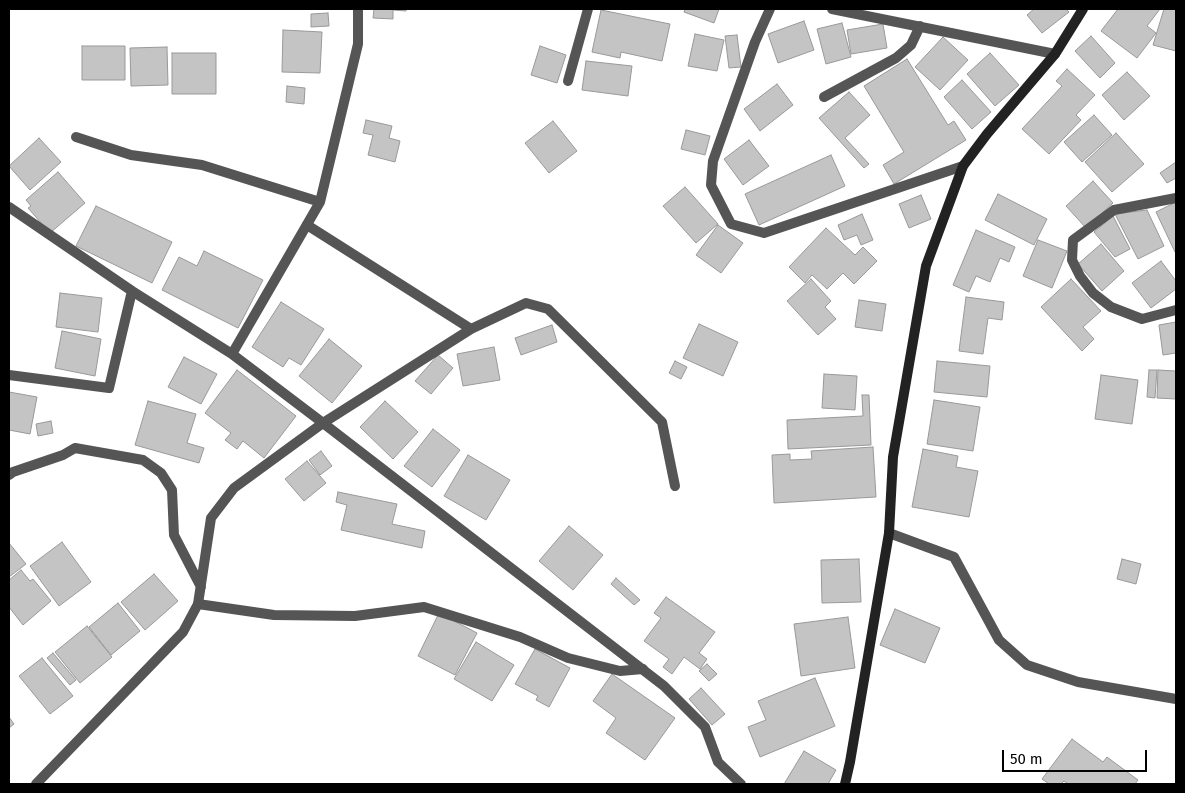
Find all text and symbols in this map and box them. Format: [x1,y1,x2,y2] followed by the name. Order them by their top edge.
[1005,740,1150,772] scale bar
[1010,750,1043,768] text: 50 m

